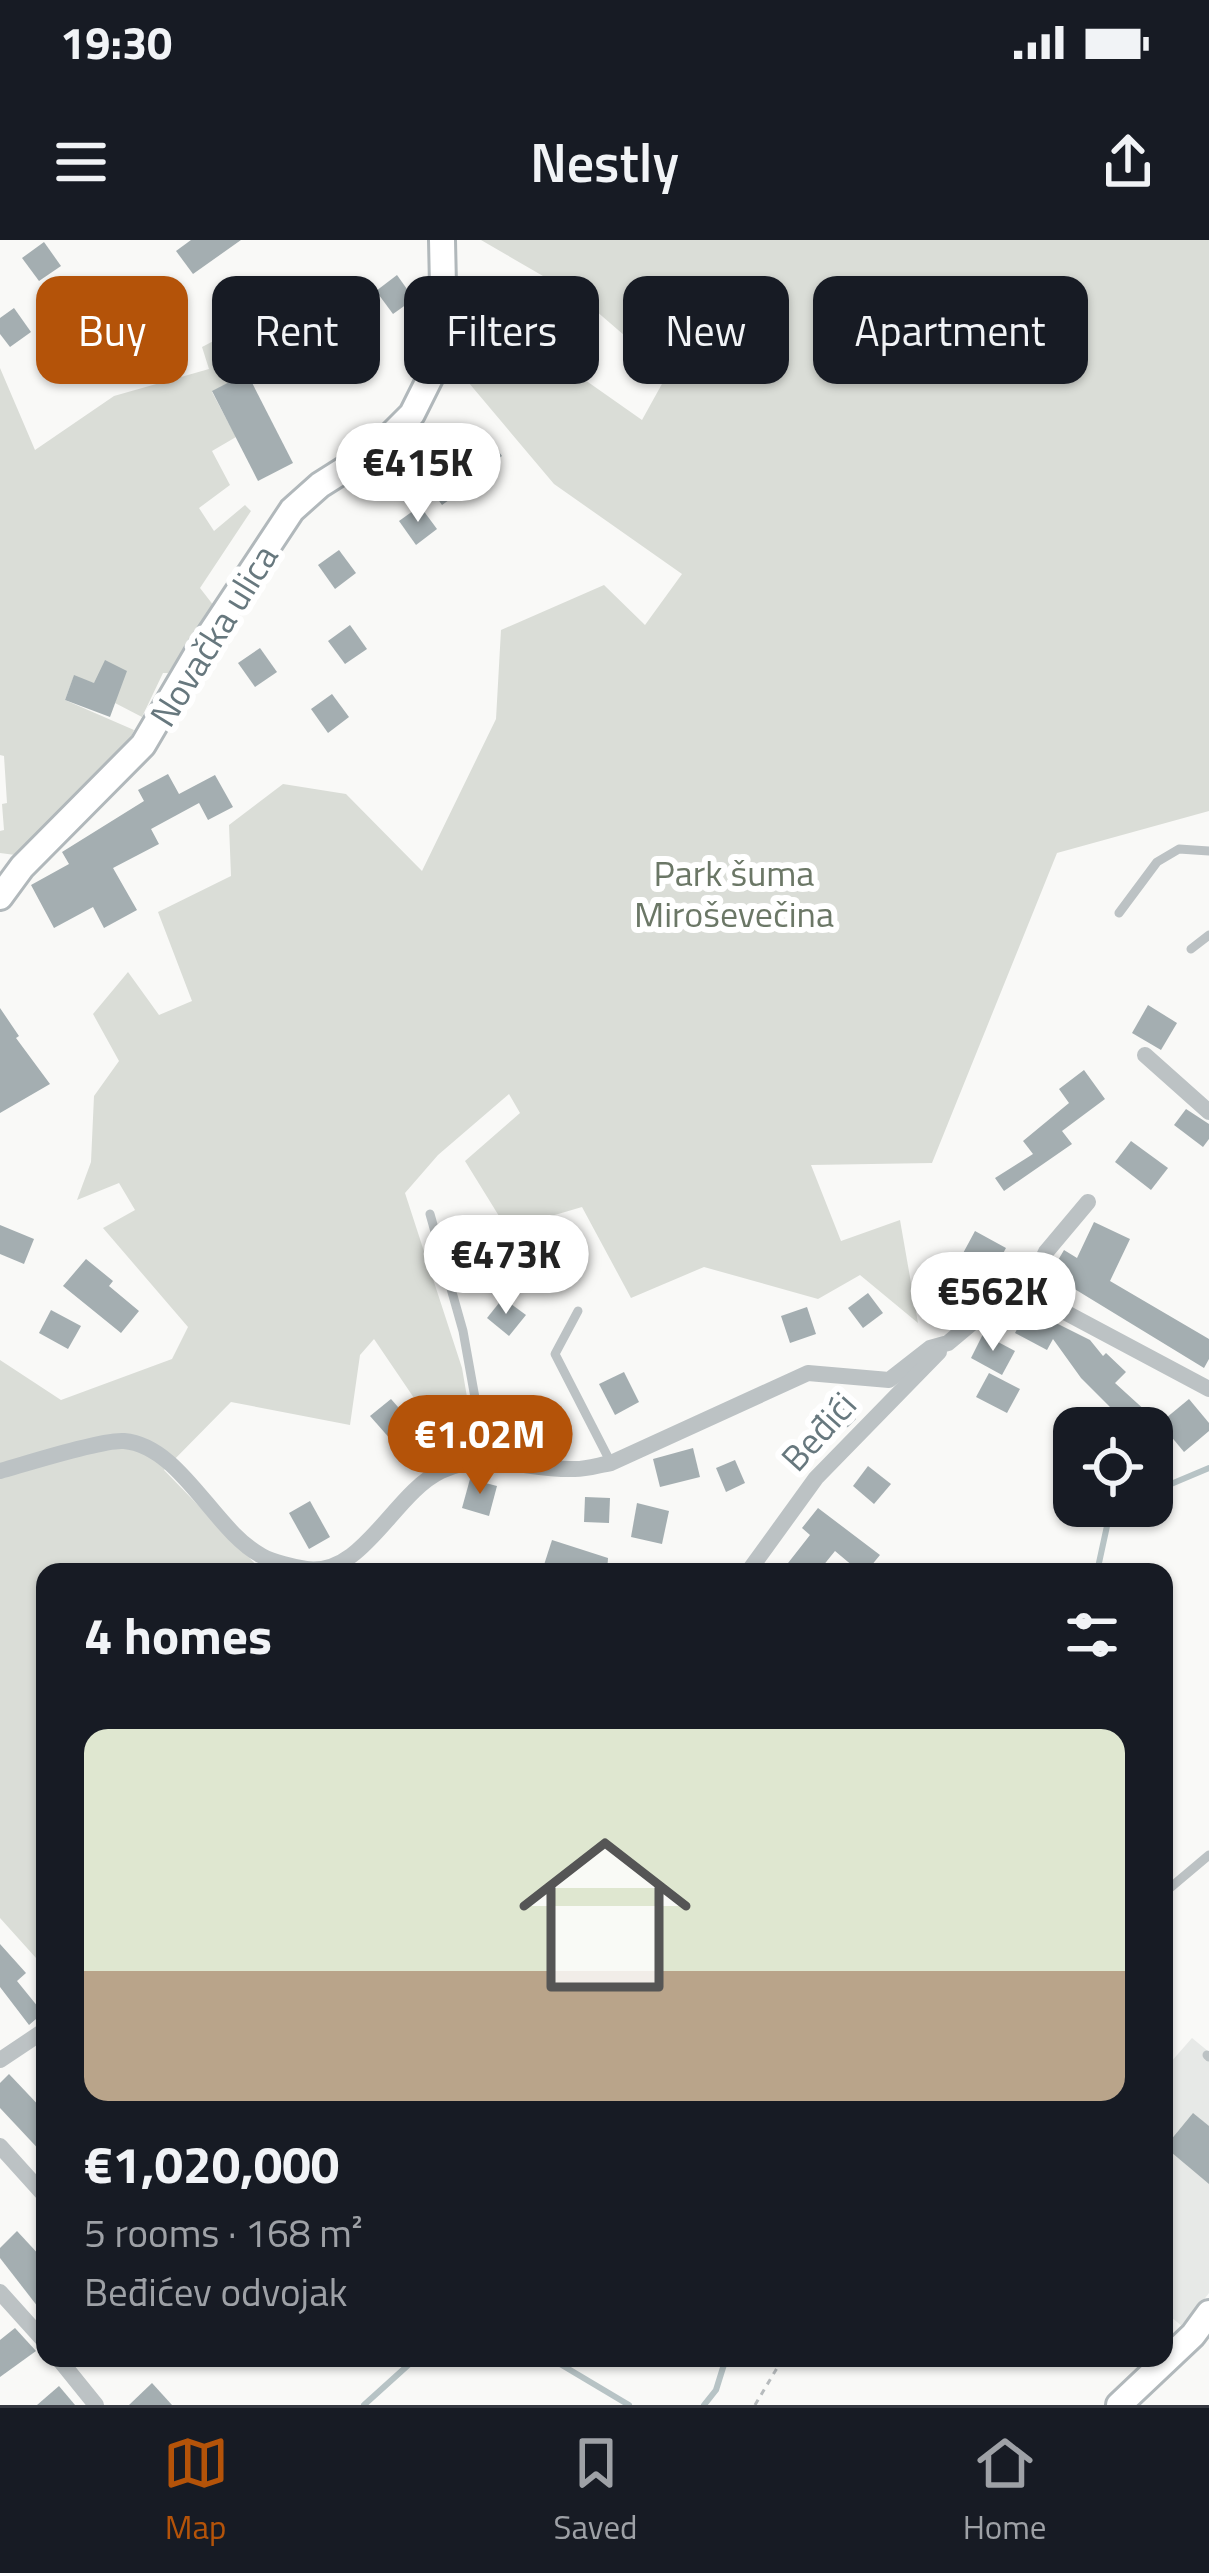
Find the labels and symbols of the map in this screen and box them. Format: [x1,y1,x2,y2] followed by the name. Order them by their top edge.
[334,423,502,525] pin: €415K
[135,533,291,737] street label: Novačka ulica
[634,845,834,941] park label: Park šuma Miroševečina
[422,1215,590,1317] pin: €473K
[909,1252,1077,1354] pin: €562K
[767,1379,869,1483] street label: Beđići
[382,1395,578,1497] pin: €1.02M

